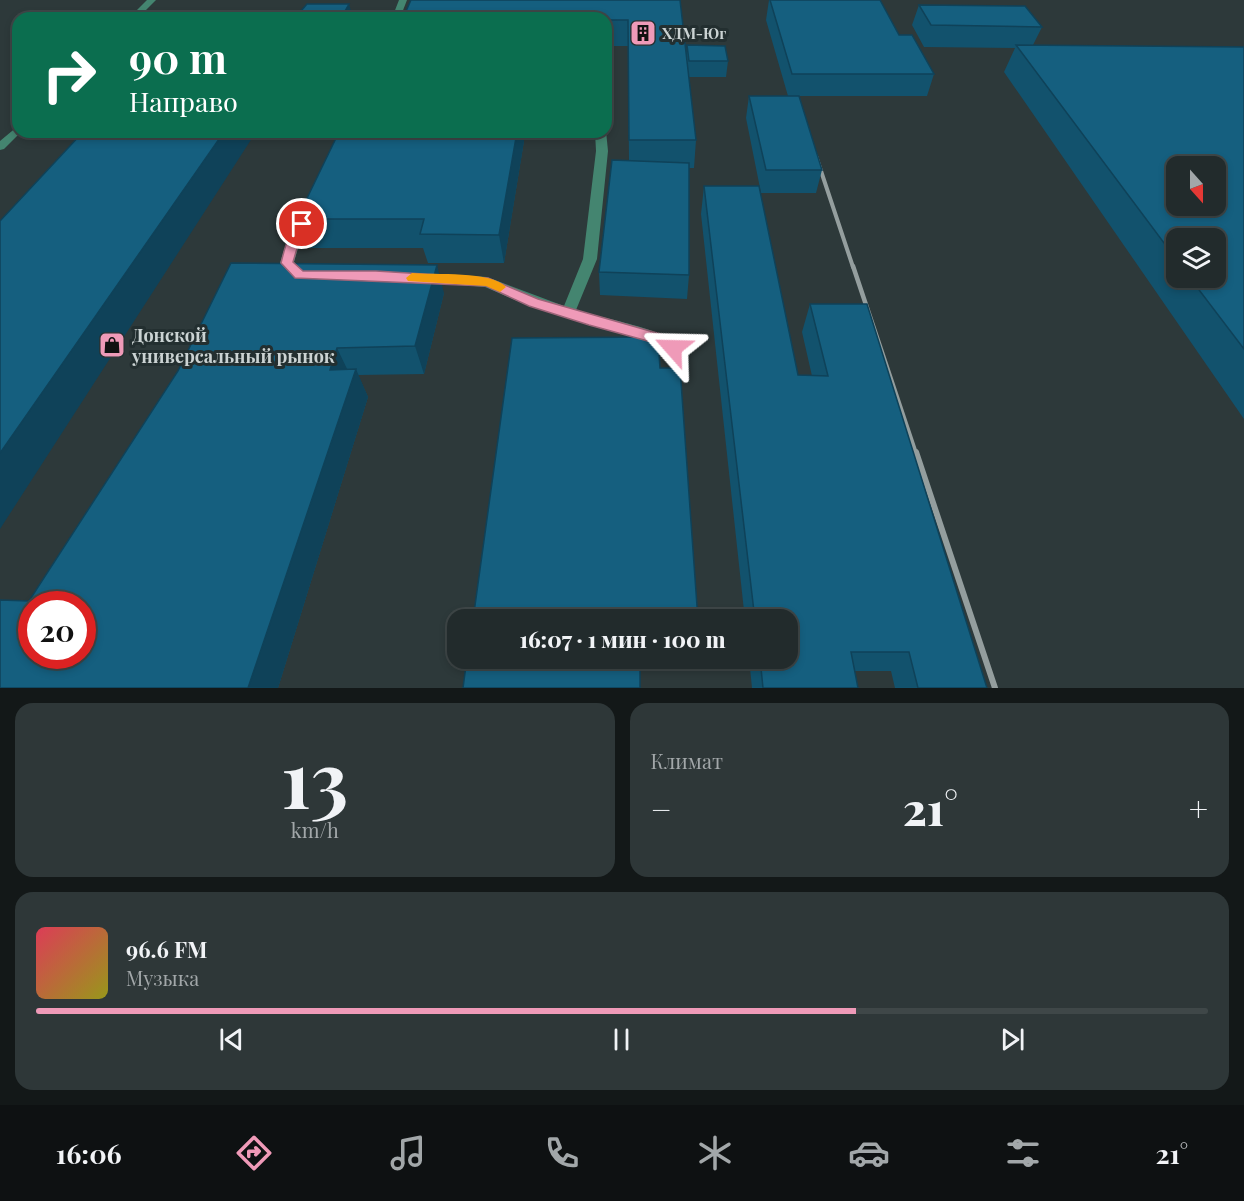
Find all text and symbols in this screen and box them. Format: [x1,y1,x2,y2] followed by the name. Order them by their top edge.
[628,18,658,48] building icon: ХДМ-Юг
[662,23,726,43] place label: ХДМ-Юг
[129,29,227,85] text: 90 m
[30,36,108,114] icon: right
[129,83,238,119] text: Направо
[1166,156,1226,216] north arrow
[1166,156,1226,288] map controls
[276,198,327,249] pin
[285,207,318,240] icon: arrive
[1166,228,1226,288] button: layers
[641,316,705,380] position arrow
[131,323,335,368] place label: Донской универсальный рынок
[97,330,127,360] shop icon: Донской универсальный рынок
[18,591,96,669] speed limit sign: 20
[519,624,726,654] text: 16:07 · 1 мин · 100 m
[281,725,348,829] text: 13
[651,747,723,774] text: Климат
[903,777,958,837] text: 21°
[651,786,672,830] text: −
[1189,786,1208,830] text: +
[291,816,339,843] text: km/h
[126,934,207,964] text: 96.6 FM
[126,964,199,991] text: Музыка
[215,1023,248,1056] icon: previous
[605,1023,638,1056] icon: pause
[996,1023,1029,1056] icon: next
[233,1132,275,1174] icon: directions
[387,1132,429,1174] icon: music
[541,1132,583,1174] icon: phone
[694,1132,736,1174] icon: climate
[848,1132,890,1174] icon: car
[1002,1132,1044,1174] icon: filters
[56,1135,122,1171] text: 16:06
[1155,1135,1188,1171] text: 21°

